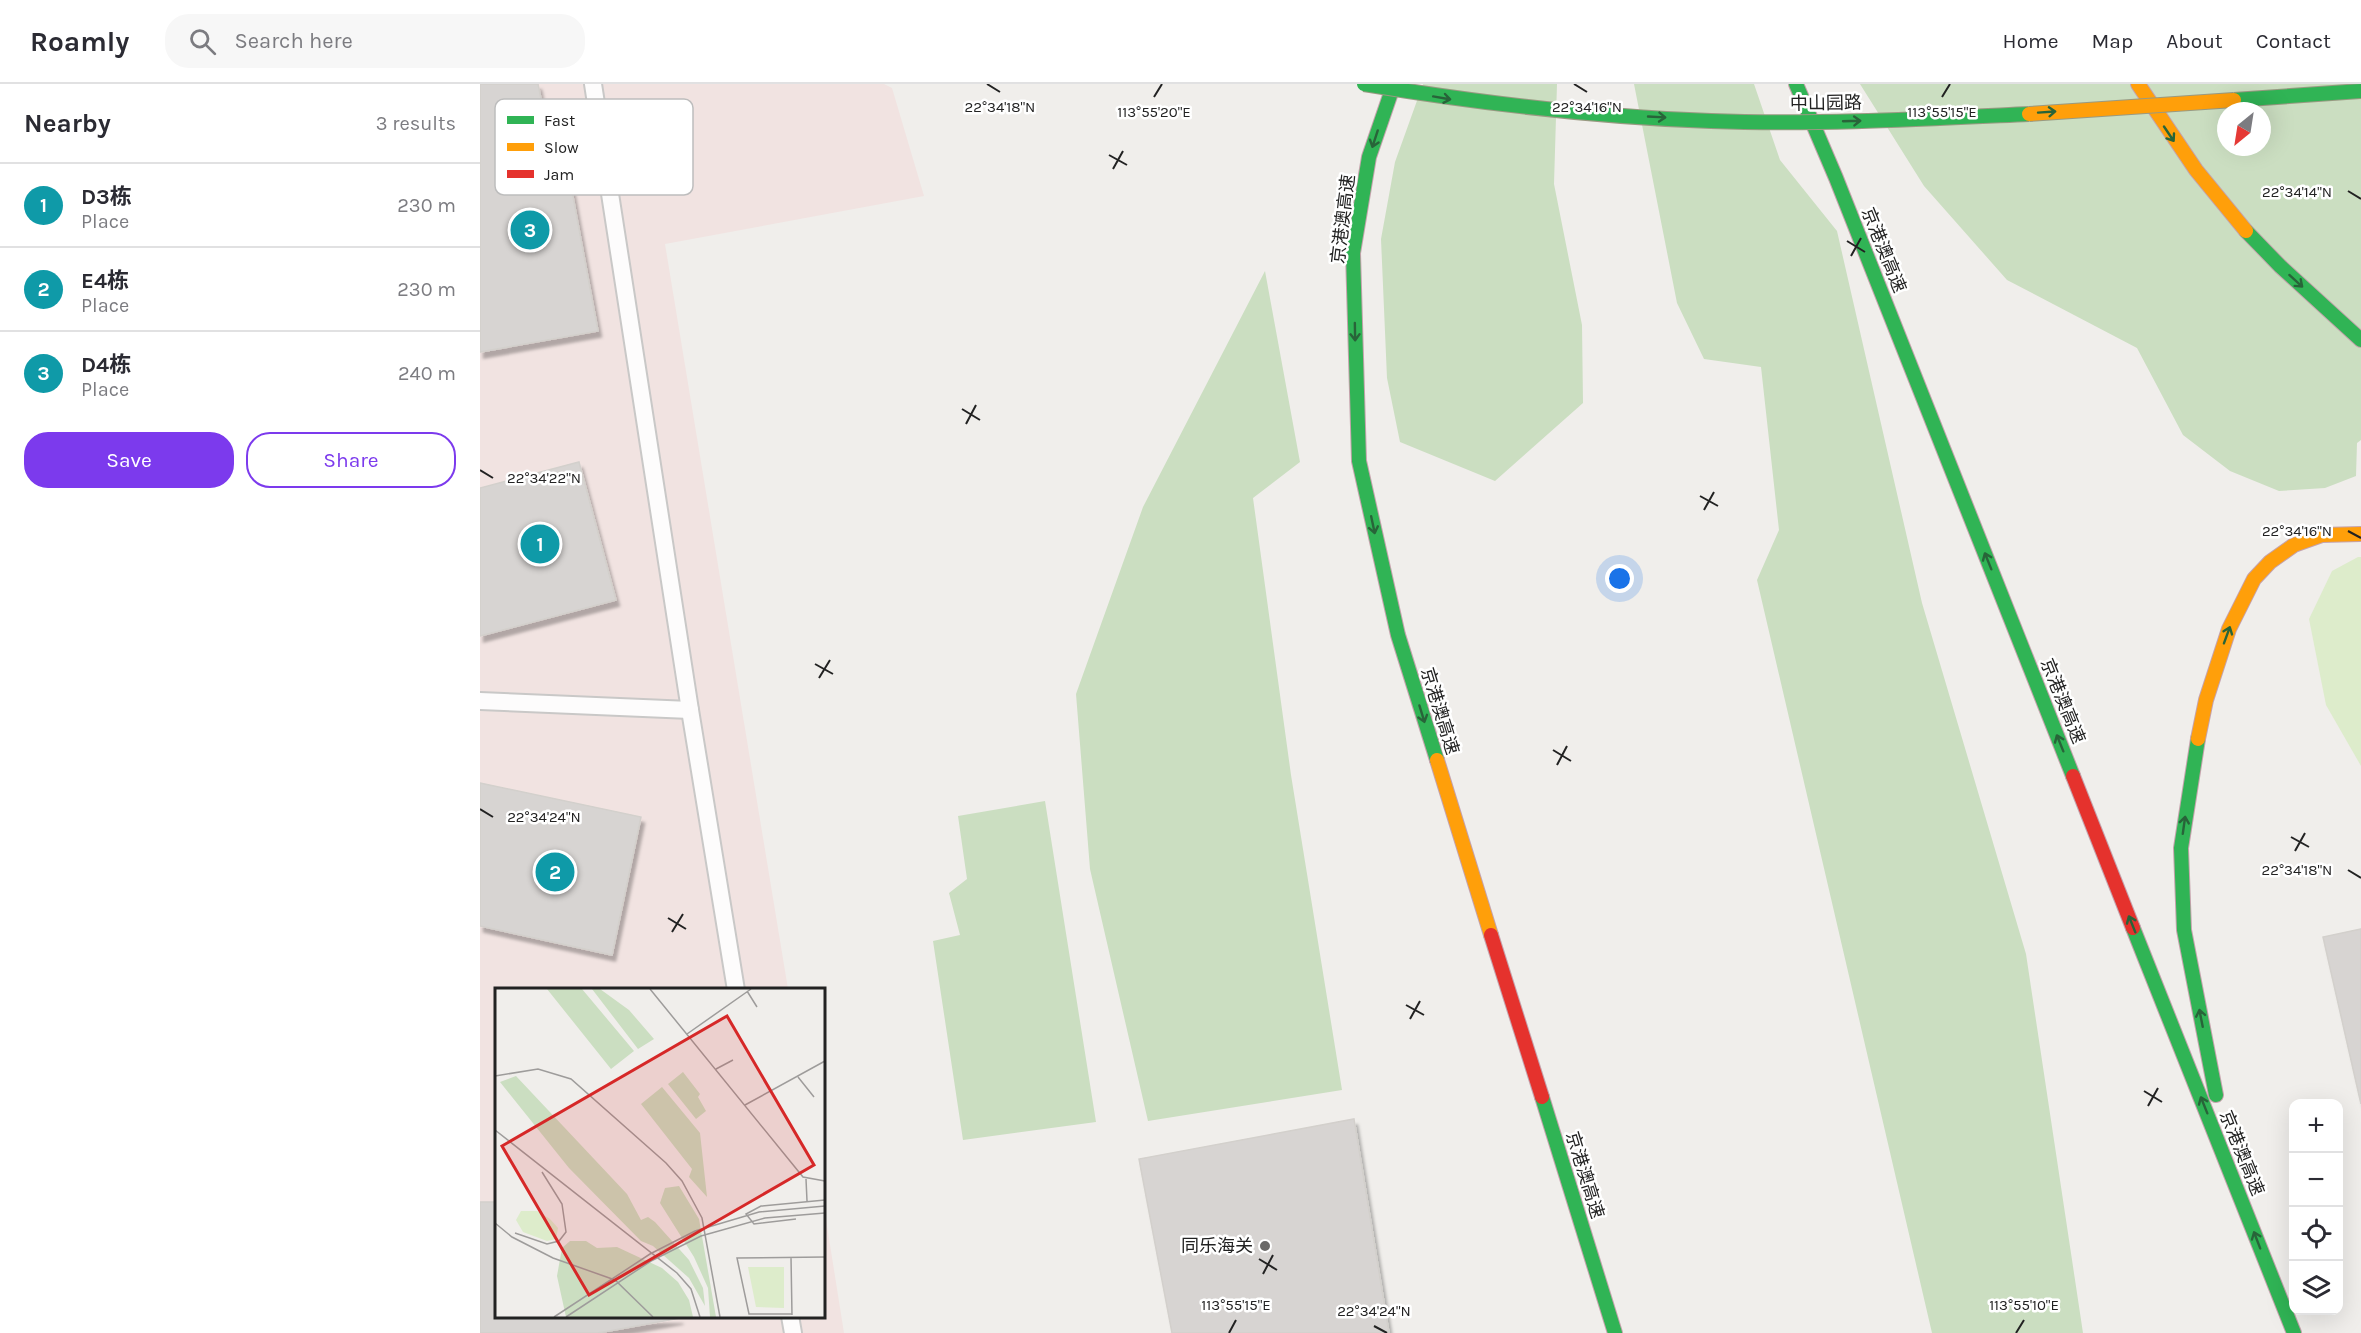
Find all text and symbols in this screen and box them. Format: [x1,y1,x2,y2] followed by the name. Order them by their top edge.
[165,14,585,68] search box
[30,25,129,58] text: Roamly
[186,25,219,58] icon: search
[234,28,353,54] text: Search here
[2003,29,2059,53] text: Home
[2092,29,2133,53] text: Map
[2166,29,2223,53] text: About
[2256,29,2331,53] text: Contact
[1790,91,1862,115] street label: 中山园路
[1432,92,1452,103] one-way arrow
[965,98,1035,116] text: 22°34'18"N
[1552,98,1622,116] text: 22°34'16"N
[495,99,693,195] legend
[2217,102,2271,156] north arrow
[1117,103,1191,121] text: 113°55'20"E
[1907,103,1977,121] text: 113°55'15"E
[2037,107,2057,118] one-way arrow
[24,108,111,139] text: Nearby
[544,111,575,130] text: Fast
[376,112,456,135] text: 3 results
[1647,112,1667,123] one-way arrow
[1842,116,1862,127] one-way arrow
[2163,125,2175,141] one-way arrow
[1369,129,1380,148] one-way arrow
[544,138,579,157] text: Slow
[544,165,574,184] text: Jam
[1327,173,1359,265] street label: 京港澳高速
[2262,183,2332,201] text: 22°34'14"N
[81,184,132,210] text: D3栋
[40,194,47,217] text: 1
[397,194,456,217] text: 230 m
[1857,204,1911,296] street label: 京港澳高速
[511,208,550,252] pin: 3
[81,210,129,233] text: Place
[81,268,129,294] text: E4栋
[2289,274,2304,288] one-way arrow
[37,278,50,301] text: 2
[397,278,456,301] text: 230 m
[81,294,129,317] text: Place
[1349,322,1361,342] one-way arrow
[81,352,131,378] text: D4栋
[37,362,50,385] text: 3
[398,362,456,385] text: 240 m
[81,378,129,401] text: Place
[24,432,234,488] button: Save
[246,432,456,488] button: Share
[507,469,581,487] text: 22°34'22"N
[1368,516,1380,535] one-way arrow
[520,522,560,566] pin: 1
[2262,522,2332,540] text: 22°34'16"N
[1982,553,1993,571] one-way arrow
[1605,564,1634,593] your location
[2222,627,2233,645] one-way arrow
[2036,655,2090,747] street label: 京港澳高速
[1416,665,1464,757] street label: 京港澳高速
[1417,704,1428,723] one-way arrow
[2054,734,2065,752] one-way arrow
[507,808,581,826] text: 22°34'24"N
[2179,816,2190,836] one-way arrow
[536,850,574,894] pin: 2
[2262,861,2332,879] text: 22°34'18"N
[2126,915,2137,934] one-way arrow
[495,988,825,1318] inset map
[2195,1009,2206,1029] one-way arrow
[2197,1096,2208,1115] one-way arrow
[2289,1099,2343,1315] map controls
[2289,1099,2343,1153] button: +
[2215,1107,2269,1199] street label: 京港澳高速
[1561,1129,1609,1221] street label: 京港澳高速
[2289,1153,2343,1207] button: −
[2289,1207,2343,1261] button: locate
[2251,1231,2262,1250] one-way arrow
[1181,1235,1253,1257] place label: 同乐海关
[1258,1239,1272,1253] marker: 同乐海关
[2289,1261,2343,1315] button: layers
[1201,1296,1271,1314] text: 113°55'15"E
[1989,1296,2059,1314] text: 113°55'10"E
[1337,1302,1411,1320] text: 22°34'24"N

